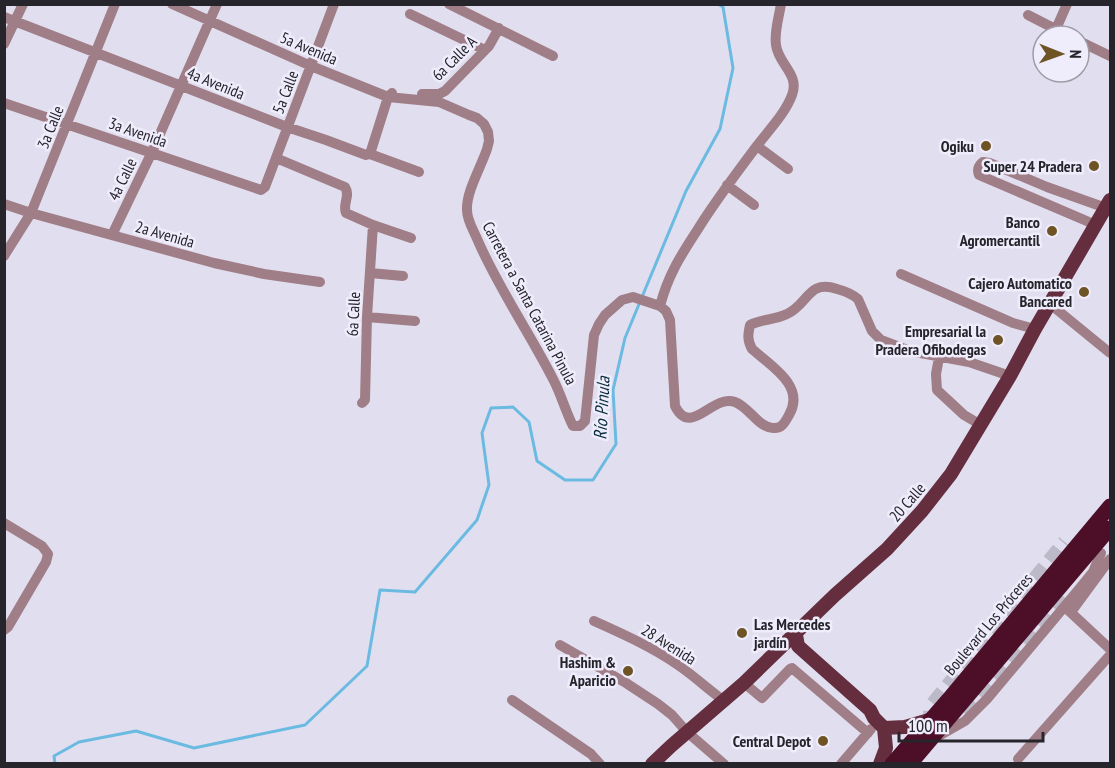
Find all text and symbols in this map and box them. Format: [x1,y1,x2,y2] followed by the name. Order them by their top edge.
[1031,24,1091,84] north arrow
[277,27,341,69] street label: 5a Avenida
[427,31,481,85] street label: 6a Calle A
[1066,50,1086,59] text: N
[184,62,248,104] street label: 4a Avenida
[268,68,302,116] street label: 5a Calle
[32,103,68,151] street label: 3a Calle
[106,113,170,151] street label: 3a Avenida
[941,136,974,156] place label: Ogiku
[979,139,993,153] marker: Ogiku
[103,155,141,203] street label: 4a Calle
[983,156,1082,176] place label: Super 24 Pradera
[1087,159,1101,173] marker: Super 24 Pradera
[959,212,1040,250] place label: Banco Agromercantil
[133,216,197,252] street label: 2a Avenida
[478,218,582,388] street label: Carretera a Santa Catarina Pinula
[1045,224,1059,238] marker: Banco Agromercantil
[968,273,1072,311] place label: Cajero Automatico Bancared
[1077,285,1091,299] marker: Cajero Automatico Bancared
[342,291,364,337] street label: 6a Calle
[875,321,986,359] place label: Empresarial la Pradera Ofibodegas
[991,333,1005,347] marker: Empresarial la Pradera Ofibodegas
[588,375,615,440] water label: Río Pinula
[885,478,929,526] street label: 20 Calle
[940,569,1036,679] street label: Boulevard Los Próceres
[753,614,831,652] place label: Las Mercedes jardín
[638,619,700,669] street label: 28 Avenida
[735,626,749,640] marker: Las Mercedes jardín
[560,652,616,690] place label: Hashim & Aparicio
[621,664,635,678] marker: Hashim & Aparicio
[899,705,1043,743] scale bar
[908,714,948,737] text: 100 m
[733,731,811,751] place label: Central Depot
[816,734,830,748] marker: Central Depot

